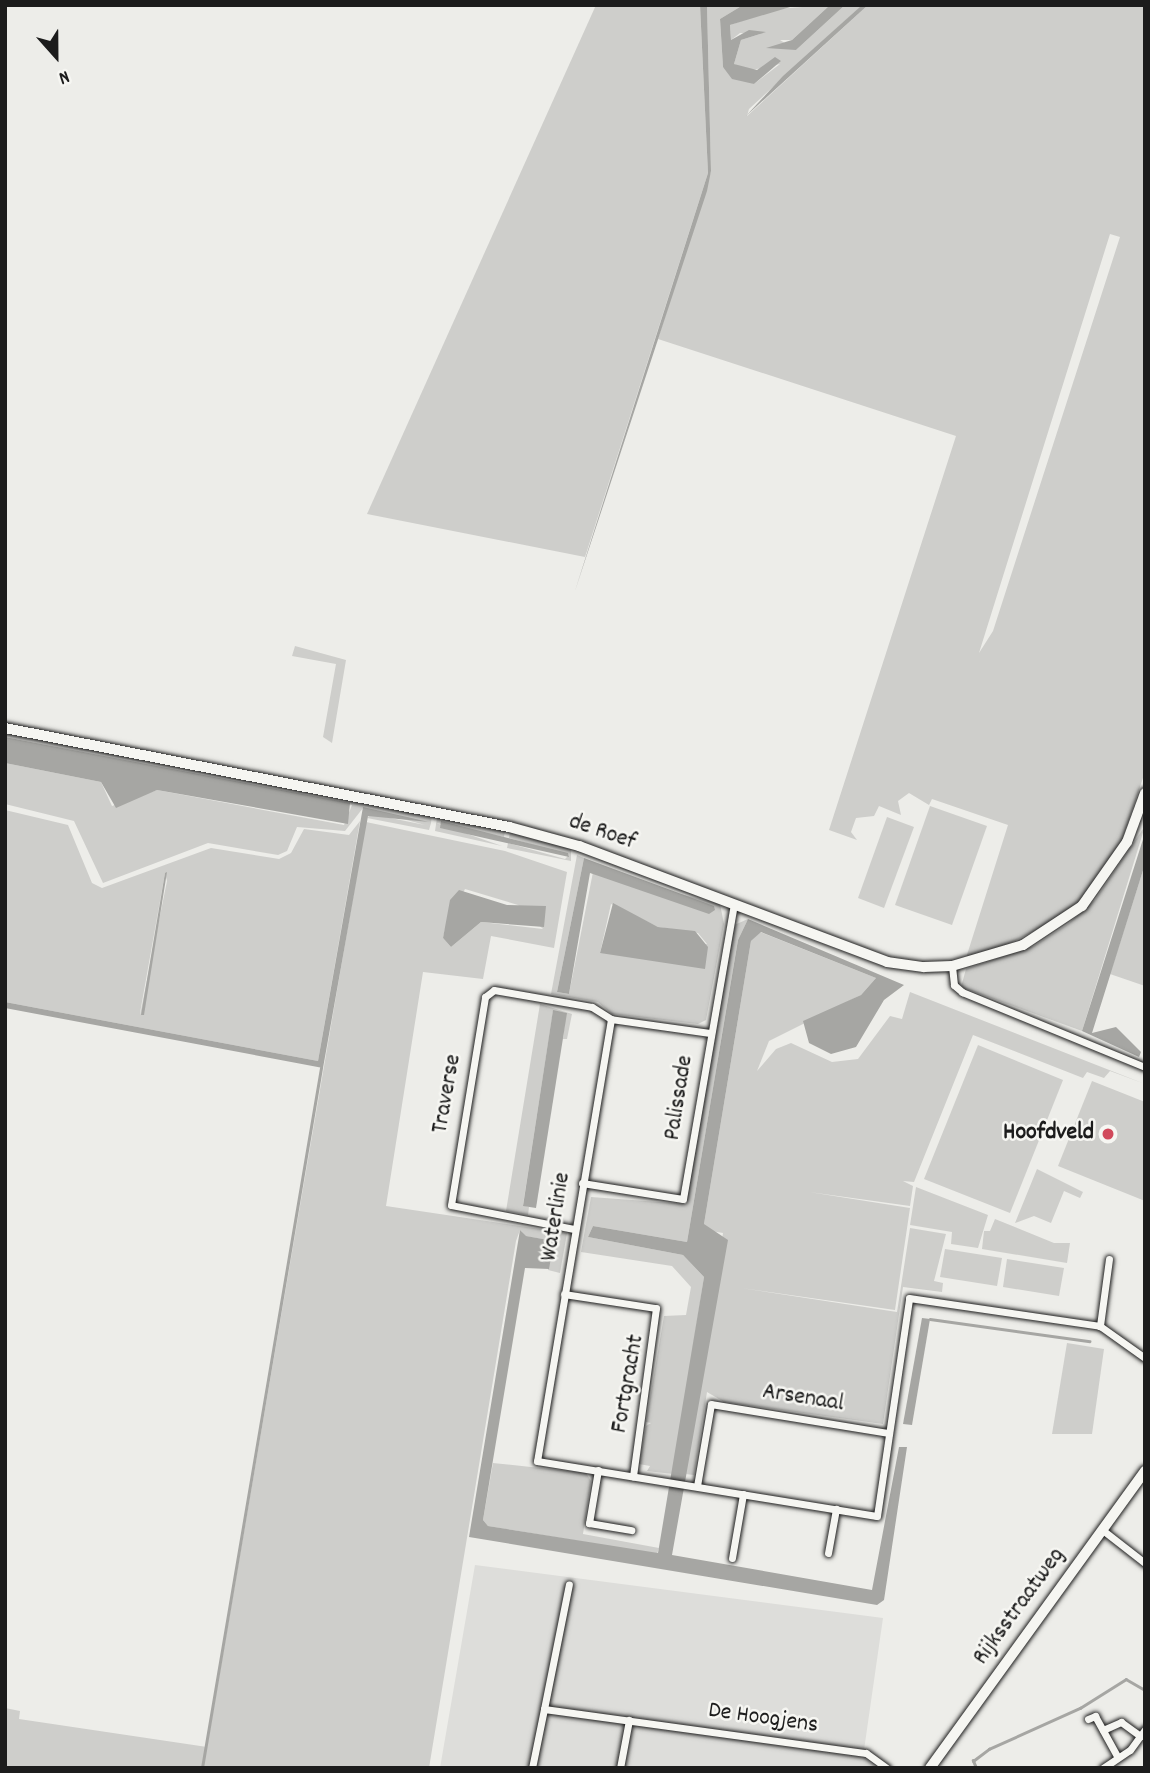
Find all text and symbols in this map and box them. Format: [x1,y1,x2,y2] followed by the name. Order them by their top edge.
[21,21,91,91] north arrow
[54,62,73,90] text: N
[565,808,639,858] street label: de Roef
[427,1052,469,1136] street label: Traverse
[659,1054,701,1142] street label: Palissade
[1003,1120,1094,1148] place label: Hoofdveld
[1100,1126,1116,1142] marker: Hoofdveld
[536,1171,578,1263] street label: Waterlinie
[606,1333,652,1435] street label: Fortgracht
[760,1378,846,1420] street label: Arsenaal
[968,1543,1072,1671] street label: Rijksstraatweg
[706,1697,820,1741] street label: De Hoogjens

